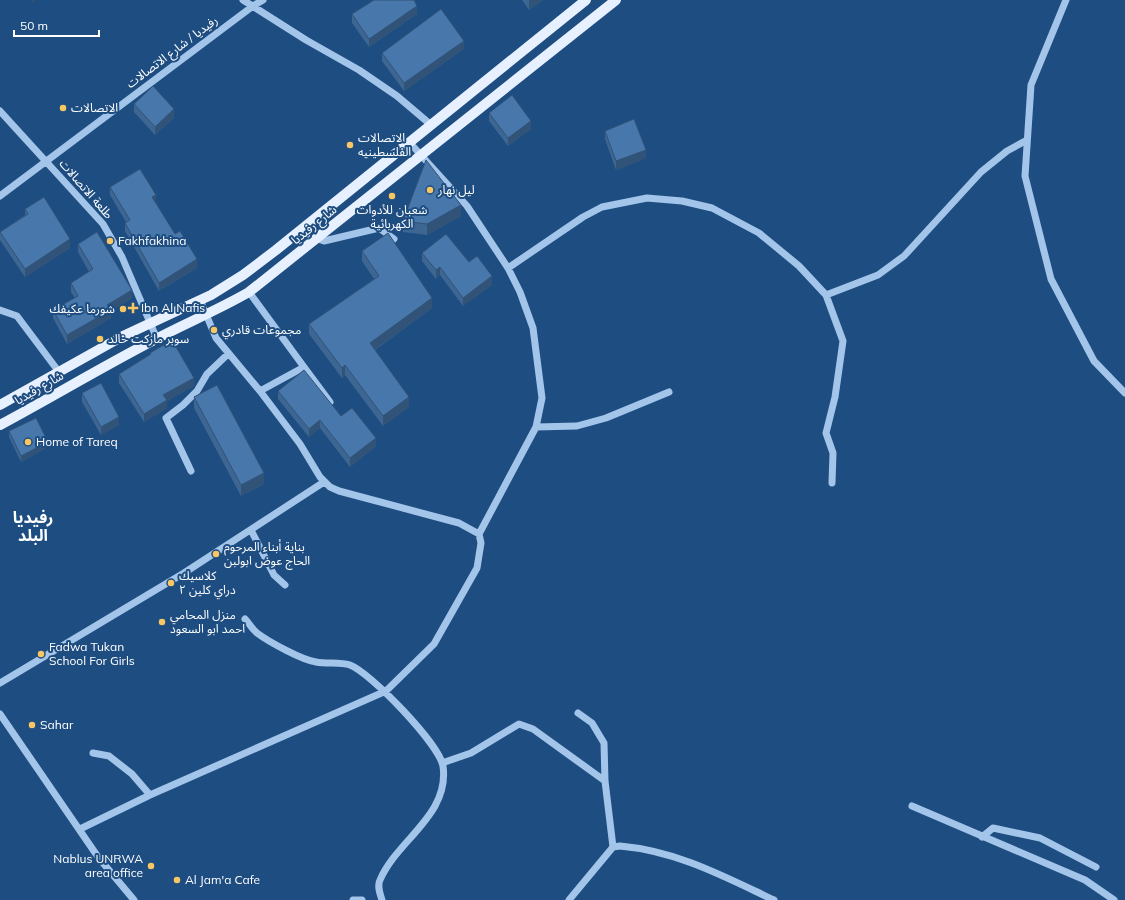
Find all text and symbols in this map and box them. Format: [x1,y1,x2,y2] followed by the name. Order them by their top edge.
[14,12,99,38] scale bar
[123,12,222,93] street label: رفيديا / شارع الاتصالات
[20,18,48,33] text: 50 m
[71,100,118,115] place label: الاتصالات
[58,103,68,113] marker: الاتصالات
[358,130,411,159] place label: الاتصالات الفلسطينيه
[345,140,355,150] marker: الاتصالات الفلسطينيه
[56,156,116,222] street label: طلعة الاتصالات
[437,182,475,197] place label: ليل نهار
[425,185,435,195] marker: ليل نهار
[387,191,397,201] marker: شعبان للأدوات الكهربائية
[288,202,341,249] street label: شارع رفيديا
[357,202,427,231] place label: شعبان للأدوات الكهربائية
[118,233,186,248] place label: Fakhfakhina
[105,236,115,246] marker: Fakhfakhina
[141,300,205,315] place label: Ibn Al Nafis
[49,301,115,316] place label: شورما عكيفك
[128,303,138,313] marker: Ibn Al Nafis
[118,304,128,314] marker: شورما عكيفك
[222,322,301,340] place label: مجموعات قادري
[209,325,219,335] marker: مجموعات قادري
[108,331,189,346] place label: سوبر مارکت خالد
[95,334,105,344] marker: سوبر مارکت خالد
[12,368,67,409] street label: شارع رفيديا
[36,434,118,449] place label: Home of Tareq
[23,437,33,447] marker: Home of Tareq
[13,507,53,545] district label: رفيديا البلد
[224,539,310,570] place label: بناية أبناء المرحوم الحاج عوض ابولبن
[211,549,221,559] marker: بناية أبناء المرحوم الحاج عوض ابولبن
[179,568,236,600] place label: كلاسيك دراي كلين ٢
[166,578,176,588] marker: كلاسيك دراي كلين ٢
[170,607,245,636] place label: منزل المحامي احمد ابو السعود
[157,617,167,627] marker: منزل المحامي احمد ابو السعود
[49,639,135,668] place label: Fadwa Tukan School For Girls
[36,649,46,659] marker: Fadwa Tukan School For Girls
[40,717,74,732] place label: Sahar
[27,720,37,730] marker: Sahar
[53,851,143,880] place label: Nablus UNRWA area office
[146,861,156,871] marker: Nablus UNRWA area office
[185,872,260,887] place label: Al Jam'a Cafe
[172,875,182,885] marker: Al Jam'a Cafe

